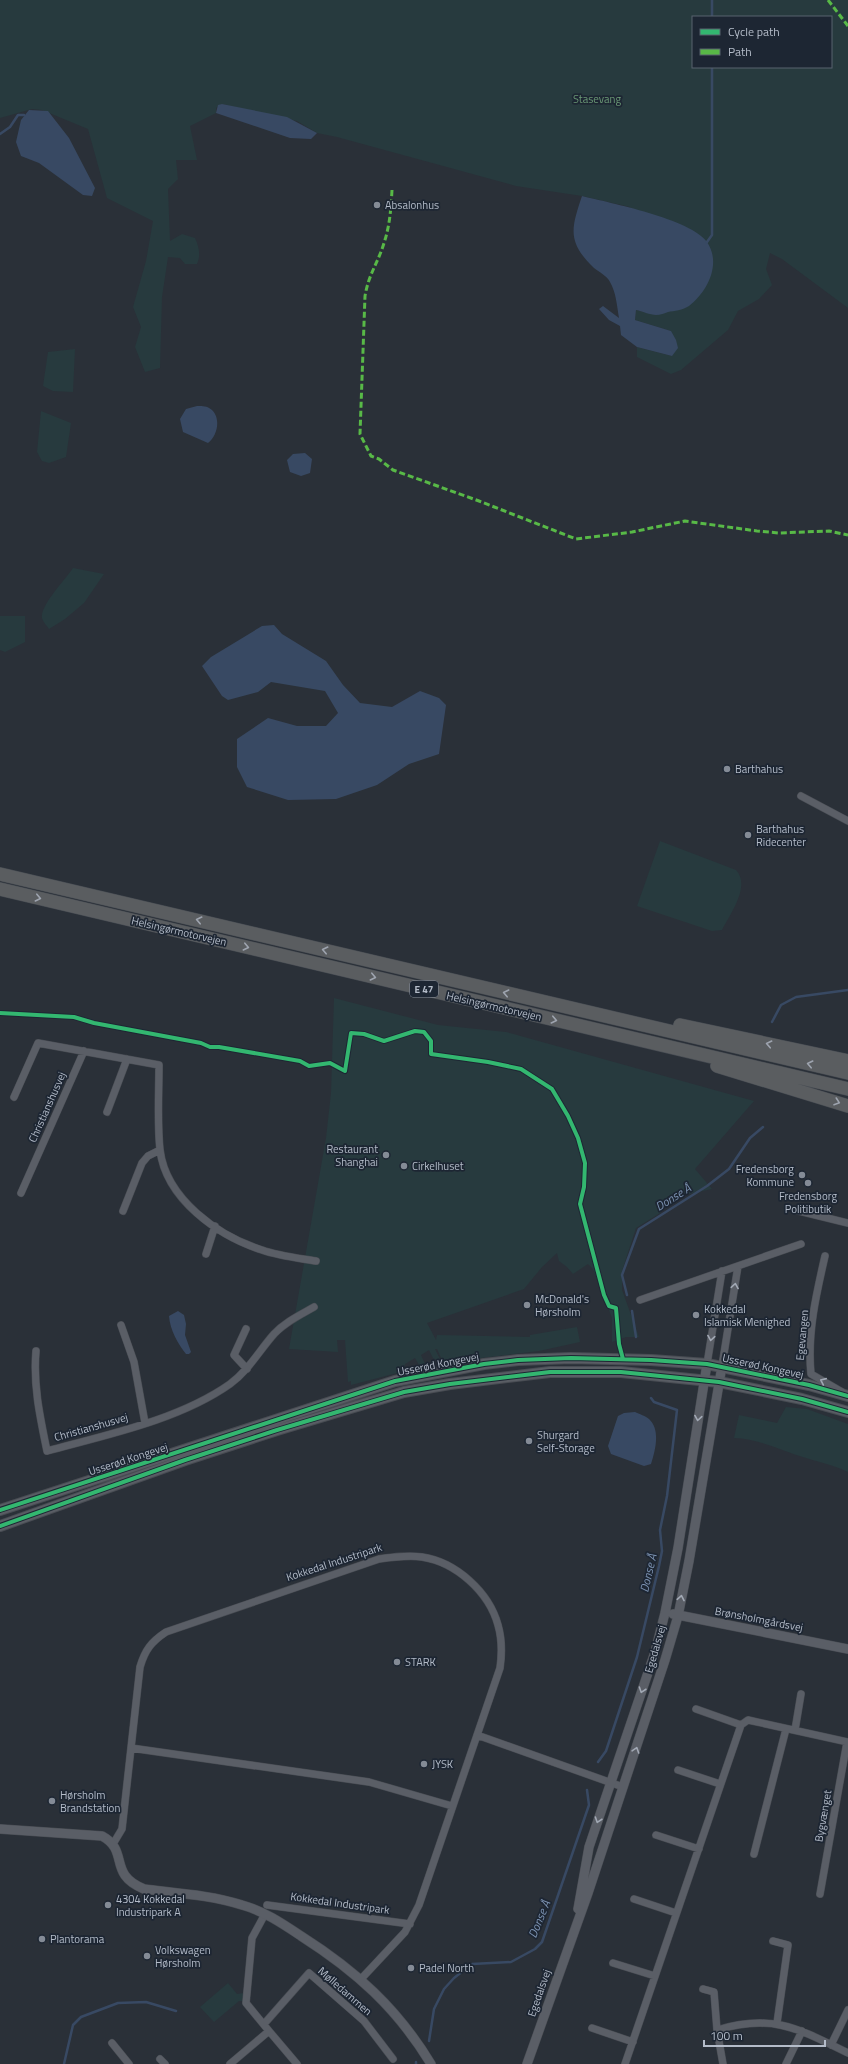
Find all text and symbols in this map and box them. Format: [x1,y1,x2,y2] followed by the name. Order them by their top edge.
[692,16,832,68] legend
[728,22,780,41] text: Cycle path
[728,42,752,61] text: Path
[573,91,621,107] park label: Stasevang
[385,197,439,213] place label: Absalonhus
[372,200,382,210] marker: Absalonhus
[735,761,783,777] place label: Barthahus
[722,764,732,774] marker: Barthahus
[756,821,806,850] place label: Barthahus Ridecenter
[743,830,753,840] marker: Barthahus Ridecenter
[35,894,41,902] one-way arrow
[130,912,228,950] street label: Helsingørmotorvejen
[195,917,202,925] one-way arrow
[243,943,249,951] one-way arrow
[322,947,328,955] one-way arrow
[369,972,376,981] one-way arrow
[410,981,438,997] road number: E 47
[445,987,543,1025] street label: Helsingørmotorvejen
[503,989,509,997] one-way arrow
[551,1015,557,1023] one-way arrow
[766,1040,772,1048] one-way arrow
[807,1060,814,1069] one-way arrow
[24,1069,70,1145] street label: Christianshusvej
[833,1097,840,1106] one-way arrow
[326,1141,378,1170] place label: Restaurant Shanghai
[381,1150,391,1160] marker: Restaurant Shanghai
[412,1158,464,1174] place label: Cirkelhuset
[399,1161,409,1171] marker: Cirkelhuset
[736,1161,794,1190] place label: Fredensborg Kommune
[797,1170,807,1180] marker: Fredensborg Kommune
[651,1178,695,1215] water label: Donse Å
[803,1178,813,1188] marker: Fredensborg Politibutik
[779,1188,837,1217] place label: Fredensborg Politibutik
[730,1283,739,1289] one-way arrow
[535,1291,589,1320] place label: McDonald's Hørsholm
[522,1300,532,1310] marker: McDonald's Hørsholm
[704,1301,790,1330] place label: Kokkedal Islamisk Menighed
[792,1309,812,1361] street label: Egevangen
[691,1310,701,1320] marker: Kokkedal Islamisk Menighed
[708,1334,716,1341] one-way arrow
[396,1348,480,1380] street label: Usserød Kongevej
[721,1350,805,1382] street label: Usserød Kongevej
[819,1377,826,1385] one-way arrow
[52,1409,130,1445] street label: Christianshusvej
[694,1415,703,1421] one-way arrow
[537,1427,595,1456] place label: Shurgard Self-Storage
[524,1436,534,1446] marker: Shurgard Self-Storage
[86,1439,170,1479] street label: Usserød Kongevej
[284,1539,385,1585] street label: Kokkedal Industripark
[634,1551,662,1594] water label: Donse Å
[676,1595,685,1602] one-way arrow
[713,1603,805,1635] street label: Brønsholmgårdsvej
[641,1623,669,1675] street label: Egedalsvej
[405,1654,437,1670] place label: STARK
[392,1657,402,1667] marker: STARK
[639,1687,647,1694] one-way arrow
[631,1746,639,1753] one-way arrow
[432,1756,454,1772] place label: JYSK
[419,1759,429,1769] marker: JYSK
[60,1787,120,1816] place label: Hørsholm Brandstation
[811,1789,835,1843] street label: Bygvænget
[47,1796,57,1806] marker: Hørsholm Brandstation
[594,1816,603,1823] one-way arrow
[289,1888,391,1918] street label: Kokkedal Industripark
[116,1891,185,1920] place label: 4304 Kokkedal Industripark A
[523,1897,555,1941] water label: Donse Å
[103,1900,113,1910] marker: 4304 Kokkedal Industripark A
[50,1931,105,1947] place label: Plantorama
[37,1934,47,1944] marker: Plantorama
[155,1942,211,1971] place label: Volkswagen Hørsholm
[142,1951,152,1961] marker: Volkswagen Hørsholm
[419,1960,474,1976] place label: Padel North
[315,1963,376,2019] street label: Mølledammen
[406,1963,416,1973] marker: Padel North
[523,1967,555,2019] street label: Egedalsvej
[704,2022,825,2048] scale bar
[710,2026,743,2045] text: 100 m

